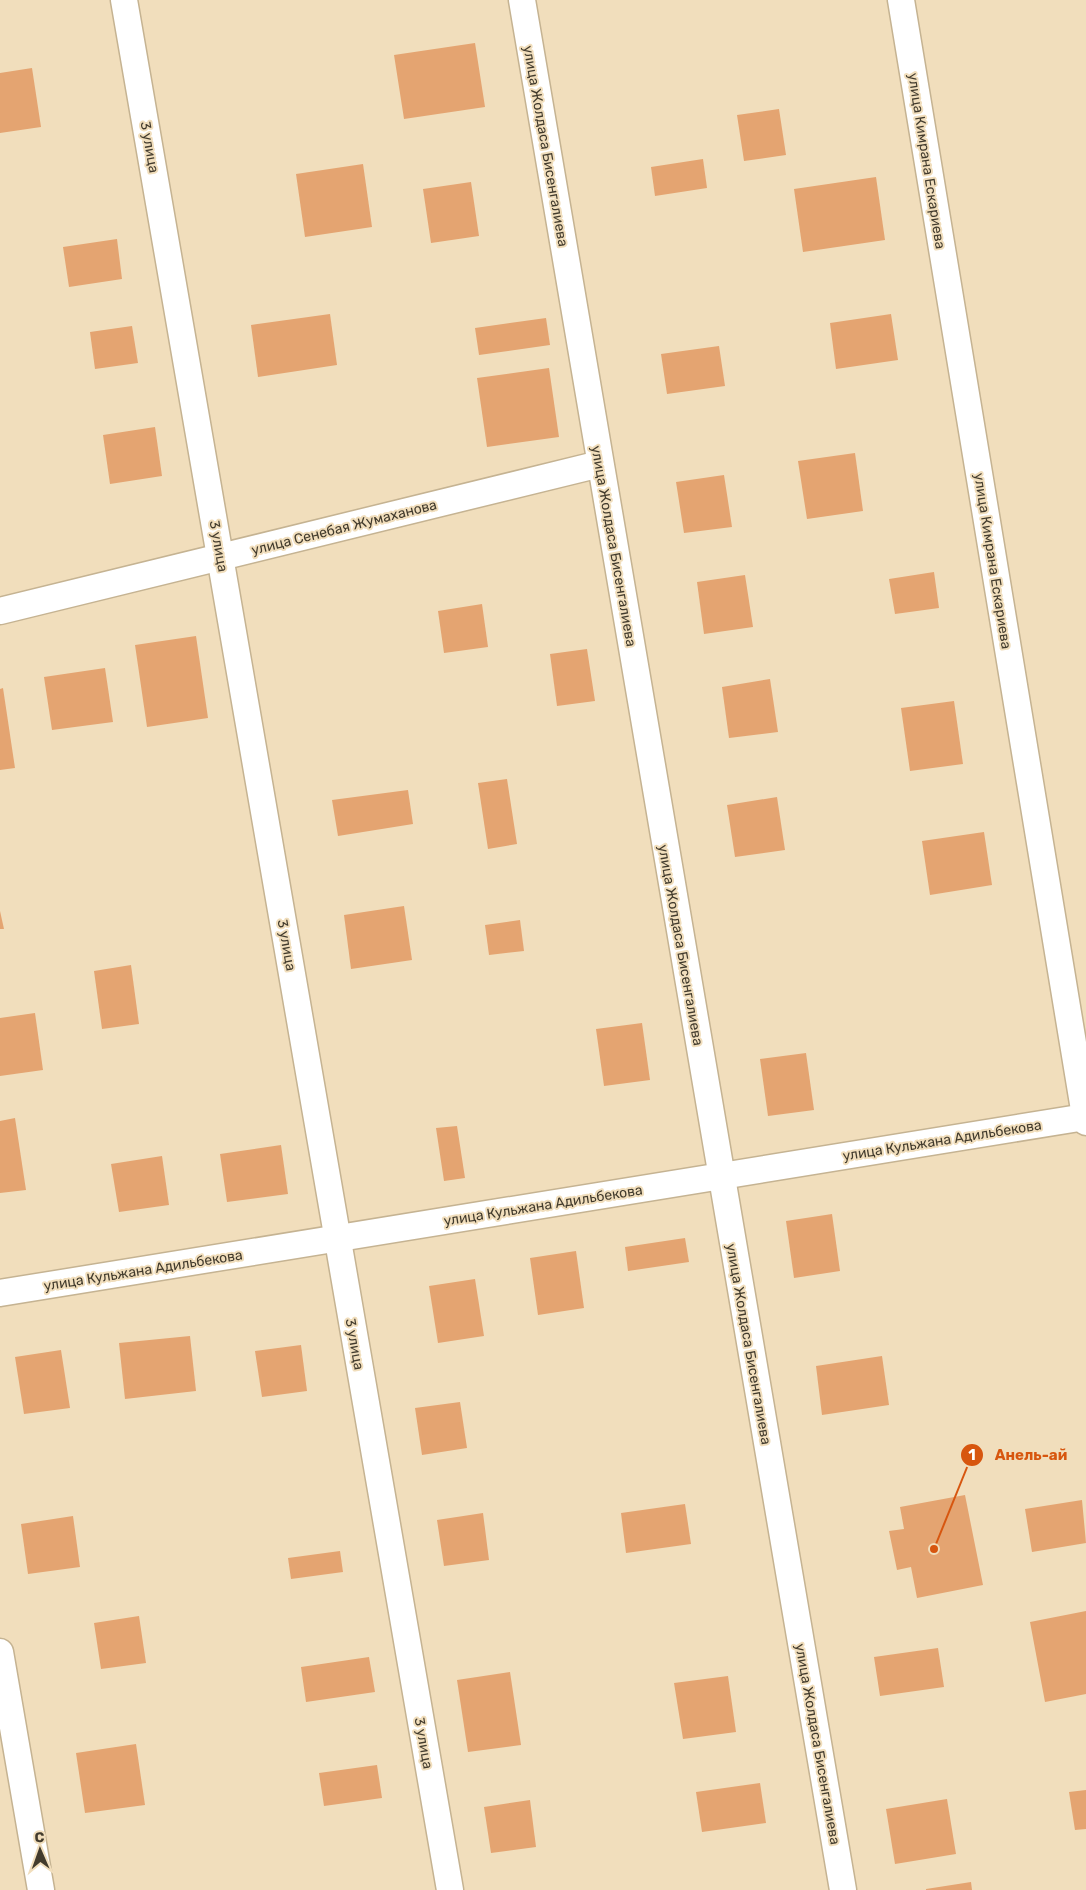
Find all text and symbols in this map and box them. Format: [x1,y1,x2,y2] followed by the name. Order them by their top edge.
[519,44,572,248] street label: улица Жолдаса Бисенгалиева
[904,72,949,250] street label: улица Кимрана Ескариева
[137,120,162,174] street label: 3 улица
[587,444,640,648] street label: улица Жолдаса Бисенгалиева
[970,472,1015,650] street label: улица Кимрана Ескариева
[250,496,439,559] street label: улица Сенебая Жумаханова
[206,519,231,573] street label: 3 улица
[654,843,707,1047] street label: улица Жолдаса Бисенгалиева
[274,918,299,972] street label: 3 улица
[841,1116,1043,1165] street label: улица Кульжана Адильбекова
[442,1181,644,1230] street label: улица Кульжана Адильбекова
[722,1242,775,1446] street label: улица Жолдаса Бисенгалиева
[42,1246,244,1295] street label: улица Кульжана Адильбекова
[342,1317,367,1371] street label: 3 улица
[960,1440,1077,1470] callout: Анель-ай
[968,1446,976,1464] text: 1
[995,1446,1067,1464] text: Анель-ай
[791,1642,844,1846] street label: улица Жолдаса Бисенгалиева
[411,1716,436,1770] street label: 3 улица
[15,1825,65,1875] north arrow
[34,1829,45,1846] text: С

